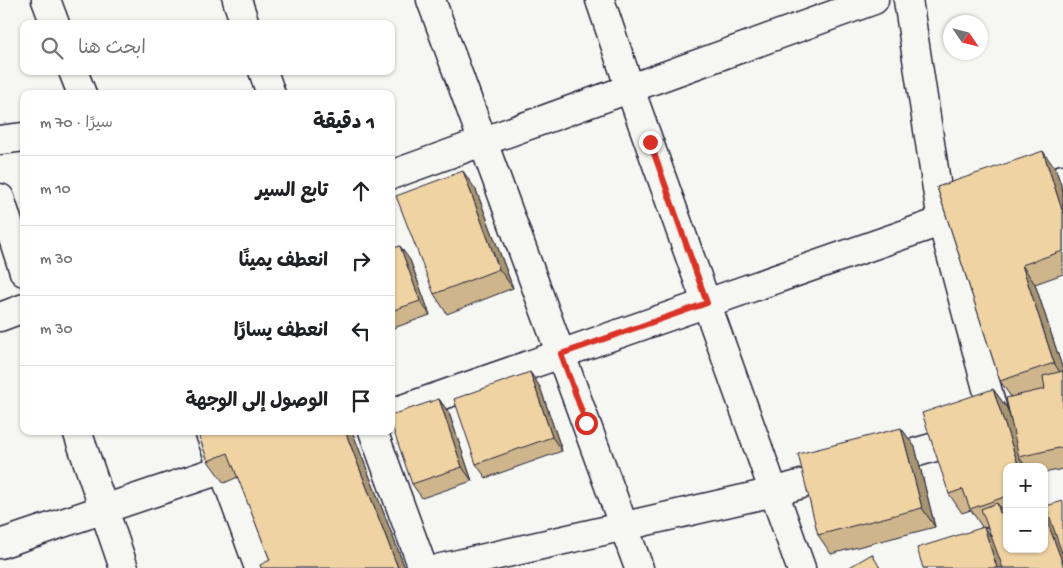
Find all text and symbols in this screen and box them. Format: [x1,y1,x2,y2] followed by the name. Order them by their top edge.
[943,15,988,60] north arrow
[20,20,395,75] search box
[38,34,66,62] icon: search
[78,38,146,61] text: ابحث هنا
[313,112,375,137] text: 1 دقيقة
[40,115,113,134] text: سيرًا · 70 m
[639,131,662,154] route end
[347,177,375,205] icon: ahead
[40,181,71,200] text: 10 m
[256,181,328,204] text: تابع السير
[347,247,375,275] icon: right
[40,251,73,270] text: 30 m
[239,251,328,274] text: انعطف يمينًا
[347,317,375,345] icon: left
[40,321,73,340] text: 30 m
[234,321,328,344] text: انعطف يسارًا
[347,387,375,415] icon: arrive
[185,391,328,414] text: الوصول إلى الوجهة
[575,412,598,435] route start
[1003,463,1048,553] map controls
[1003,463,1048,508] button: +
[1003,508,1048,553] button: −

